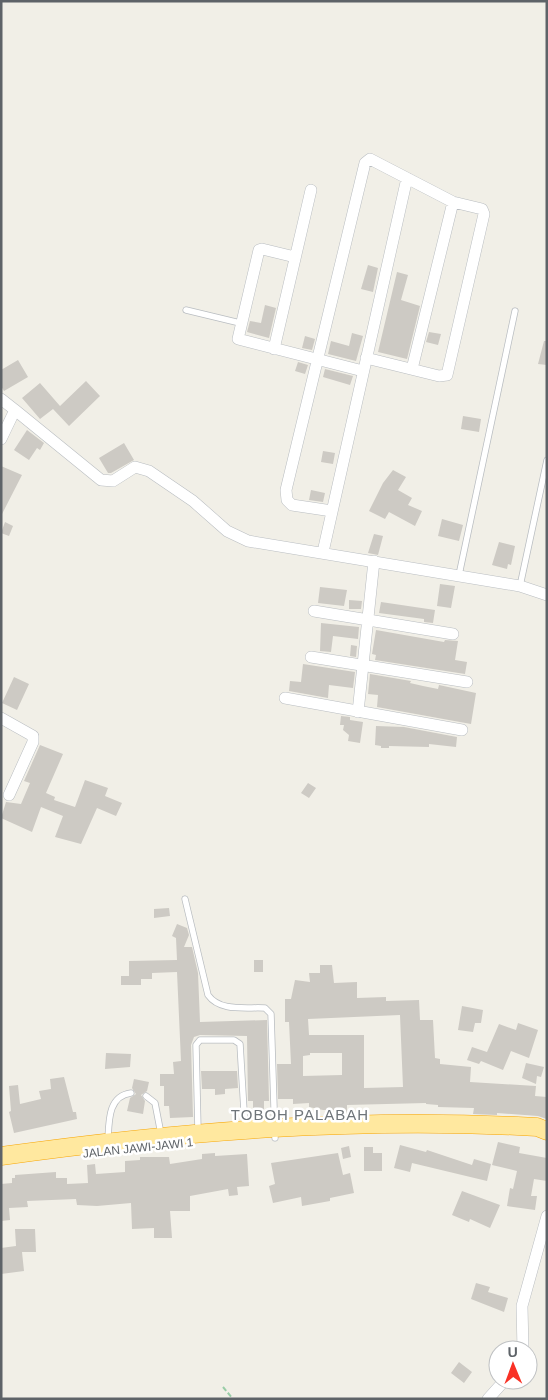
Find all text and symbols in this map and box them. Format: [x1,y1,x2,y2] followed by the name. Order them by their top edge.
[231,1106,369,1123] district label: TOBOH PALABAH
[82,1135,194,1161] street label: JALAN JAWI-JAWI 1
[488,1340,538,1390] north arrow
[508,1344,518,1360] text: U

